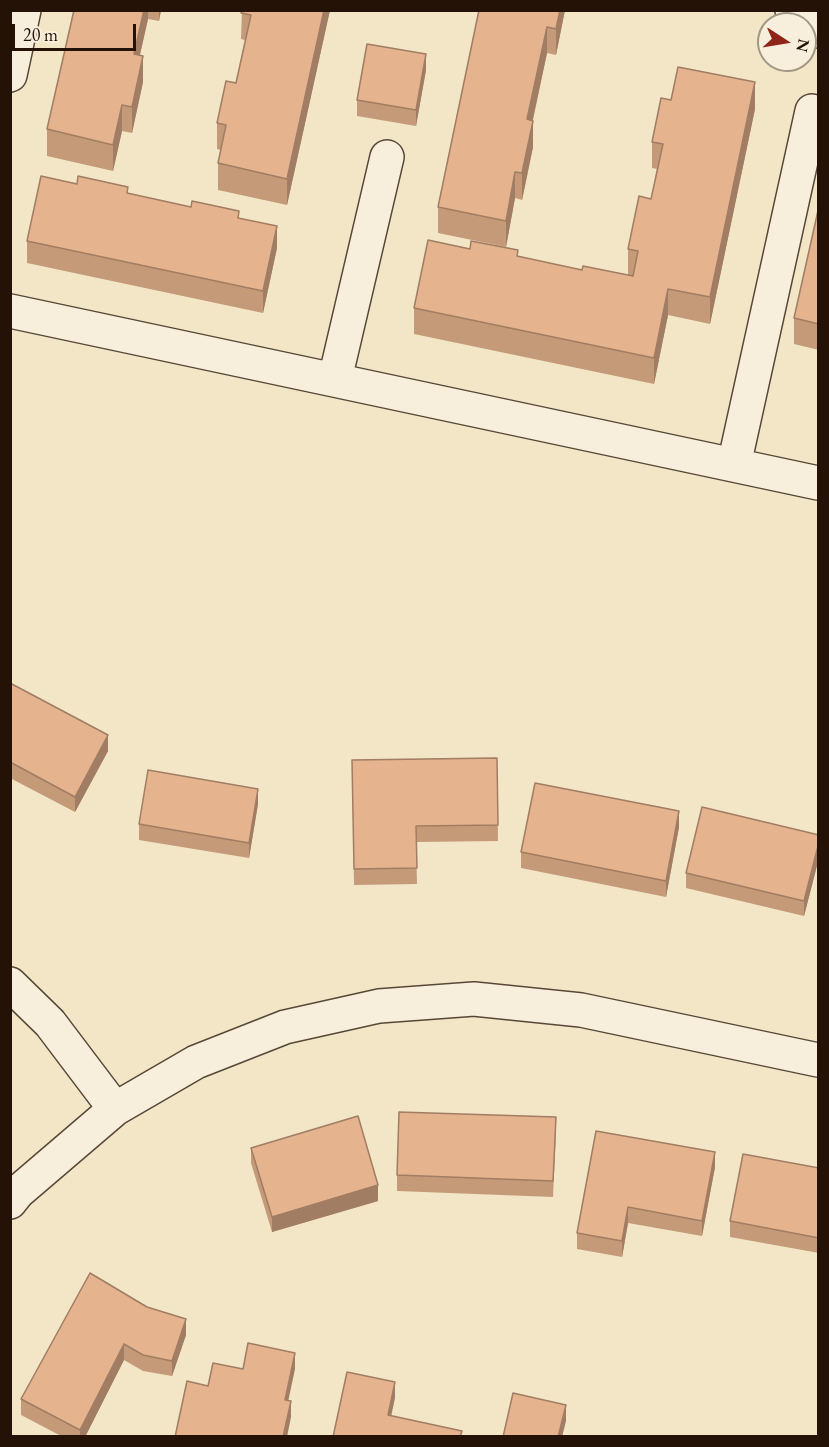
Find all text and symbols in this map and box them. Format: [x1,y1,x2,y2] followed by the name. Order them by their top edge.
[15,12,140,50] scale bar
[757,12,817,72] north arrow
[23,23,58,46] text: 20 m
[792,37,815,54] text: N

